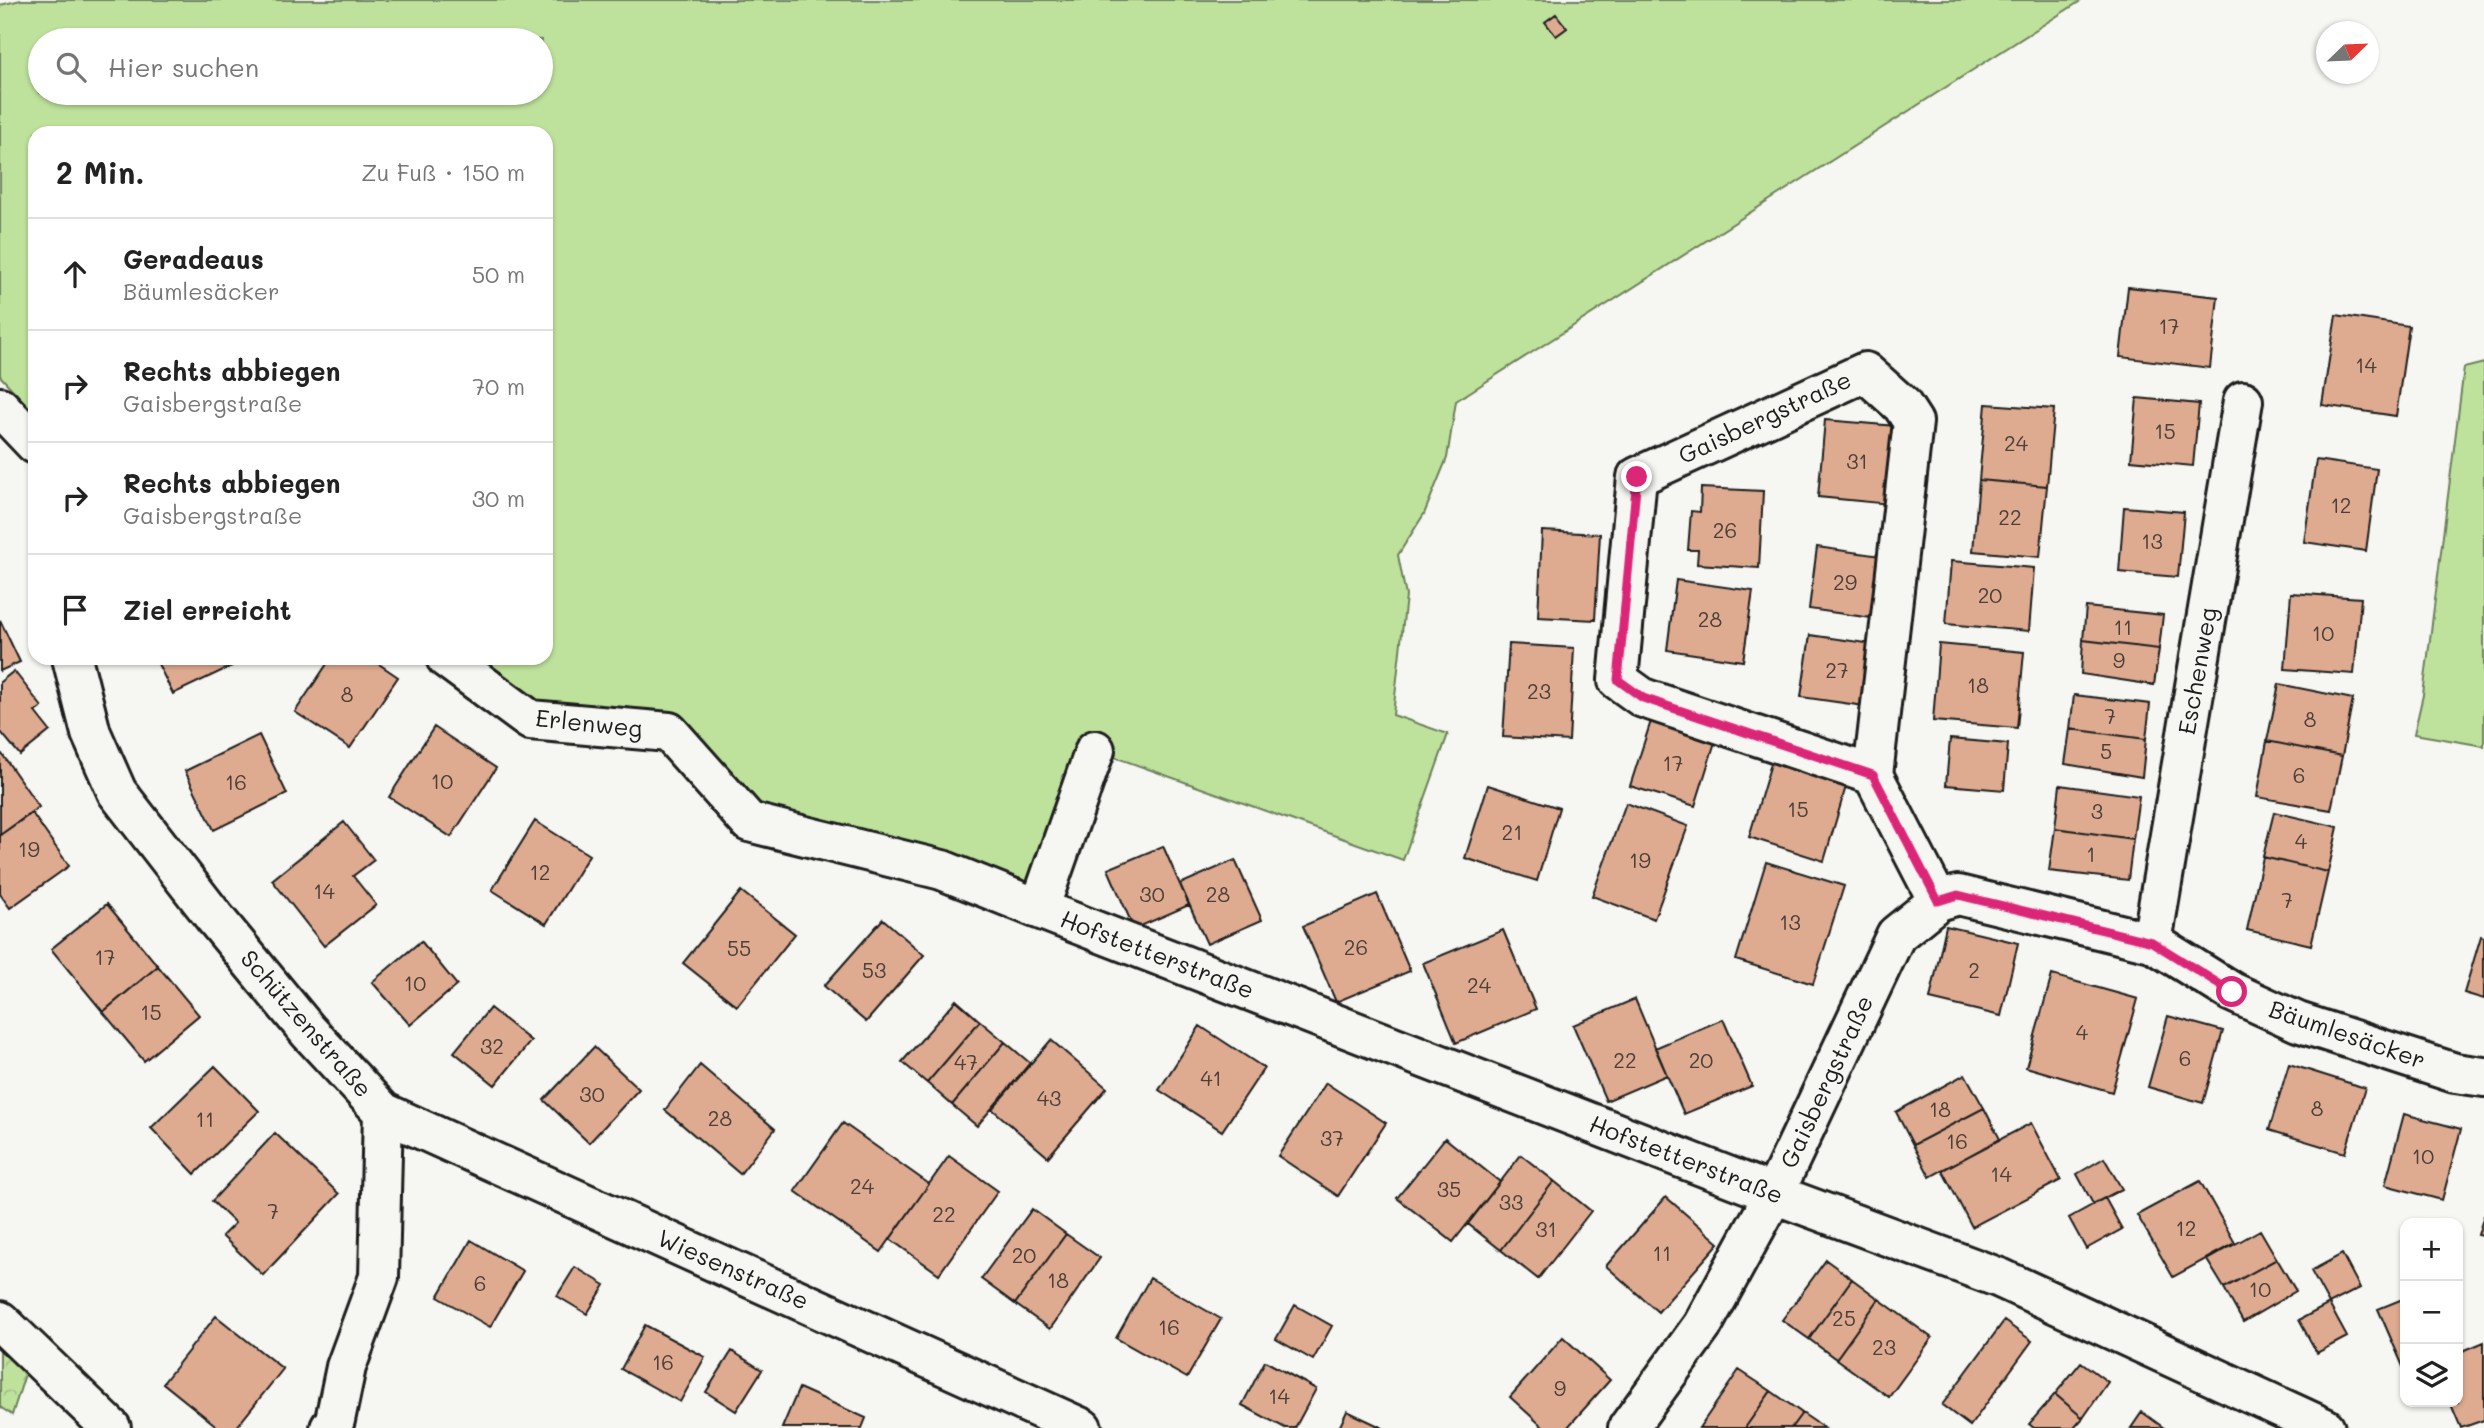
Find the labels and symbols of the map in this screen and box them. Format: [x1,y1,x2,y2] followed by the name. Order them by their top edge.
[2316,21,2379,84] north arrow
[2158,312,2180,339] house number: 17
[2355,351,2378,378] house number: 14
[1673,363,1856,470] street label: Gaisbergstraße
[2154,417,2176,444] house number: 15
[2004,429,2029,456] house number: 24
[1846,447,1868,474] house number: 31
[1621,461,1652,492] route end
[2330,491,2352,518] house number: 12
[1998,503,2022,530] house number: 22
[1713,516,1737,543] house number: 26
[2141,527,2163,554] house number: 13
[1833,568,1857,595] house number: 29
[1978,581,2002,608] house number: 20
[1698,605,1722,632] house number: 28
[2170,605,2223,737] street label: Eschenweg
[2114,613,2132,640] house number: 11
[2312,619,2334,646] house number: 10
[2113,646,2125,673] house number: 9
[1825,656,1849,683] house number: 27
[1967,671,1989,698] house number: 18
[1527,677,1551,704] house number: 23
[341,680,353,707] house number: 8
[534,701,644,744] street label: Erlenweg
[2104,702,2116,729] house number: 7
[2304,705,2316,732] house number: 8
[2100,737,2112,764] house number: 5
[1662,749,1684,776] house number: 17
[2293,761,2305,788] house number: 6
[431,767,453,794] house number: 10
[225,768,247,795] house number: 16
[1787,795,1809,822] house number: 15
[2091,797,2103,824] house number: 3
[1501,818,1523,845] house number: 21
[2295,827,2308,854] house number: 4
[18,835,40,862] house number: 19
[2086,840,2096,867] house number: 1
[1629,846,1651,873] house number: 19
[529,858,551,885] house number: 12
[313,877,336,904] house number: 14
[1139,880,1165,907] house number: 30
[1206,880,1230,907] house number: 28
[2281,886,2293,913] house number: 7
[1056,902,1259,1005] street label: Hofstetterstraße
[1779,908,1801,935] house number: 13
[1344,933,1368,960] house number: 26
[727,934,751,961] house number: 55
[94,943,116,970] house number: 17
[235,943,380,1103] street label: Schützenstraße
[862,956,886,983] house number: 53
[1968,956,1980,983] house number: 2
[404,969,426,996] house number: 10
[1467,971,1492,998] house number: 24
[2216,976,2247,1007] route start
[1772,990,1879,1173] street label: Gaisbergstraße
[2265,992,2430,1075] street label: Bäumlesäcker
[140,998,162,1025] house number: 15
[2076,1018,2089,1045] house number: 4
[480,1032,504,1059] house number: 32
[2179,1044,2191,1071] house number: 6
[1613,1046,1637,1073] house number: 22
[1689,1046,1713,1073] house number: 20
[954,1048,978,1075] house number: 47
[1200,1064,1222,1091] house number: 41
[579,1080,605,1107] house number: 30
[1037,1084,1061,1111] house number: 43
[2311,1094,2323,1121] house number: 8
[1929,1095,1951,1122] house number: 18
[708,1104,732,1131] house number: 28
[196,1105,214,1132] house number: 11
[1585,1107,1788,1210] street label: Hofstetterstraße
[1320,1124,1344,1151] house number: 37
[1946,1127,1968,1154] house number: 16
[2412,1142,2434,1169] house number: 10
[1990,1160,2013,1187] house number: 14
[850,1172,875,1199] house number: 24
[1437,1175,1461,1202] house number: 35
[1499,1188,1523,1215] house number: 33
[267,1197,279,1224] house number: 7
[932,1200,956,1227] house number: 22
[2175,1214,2197,1241] house number: 12
[1535,1215,1557,1242] house number: 31
[653,1221,814,1316] street label: Wiesenstraße
[1653,1239,1671,1266] house number: 11
[1012,1241,1036,1268] house number: 20
[1047,1266,1069,1293] house number: 18
[474,1269,486,1296] house number: 6
[2249,1275,2271,1302] house number: 10
[1832,1304,1856,1331] house number: 25
[1158,1313,1180,1340] house number: 16
[1872,1333,1896,1360] house number: 23
[652,1348,674,1375] house number: 16
[1554,1374,1566,1401] house number: 9
[1268,1382,1291,1409] house number: 14

